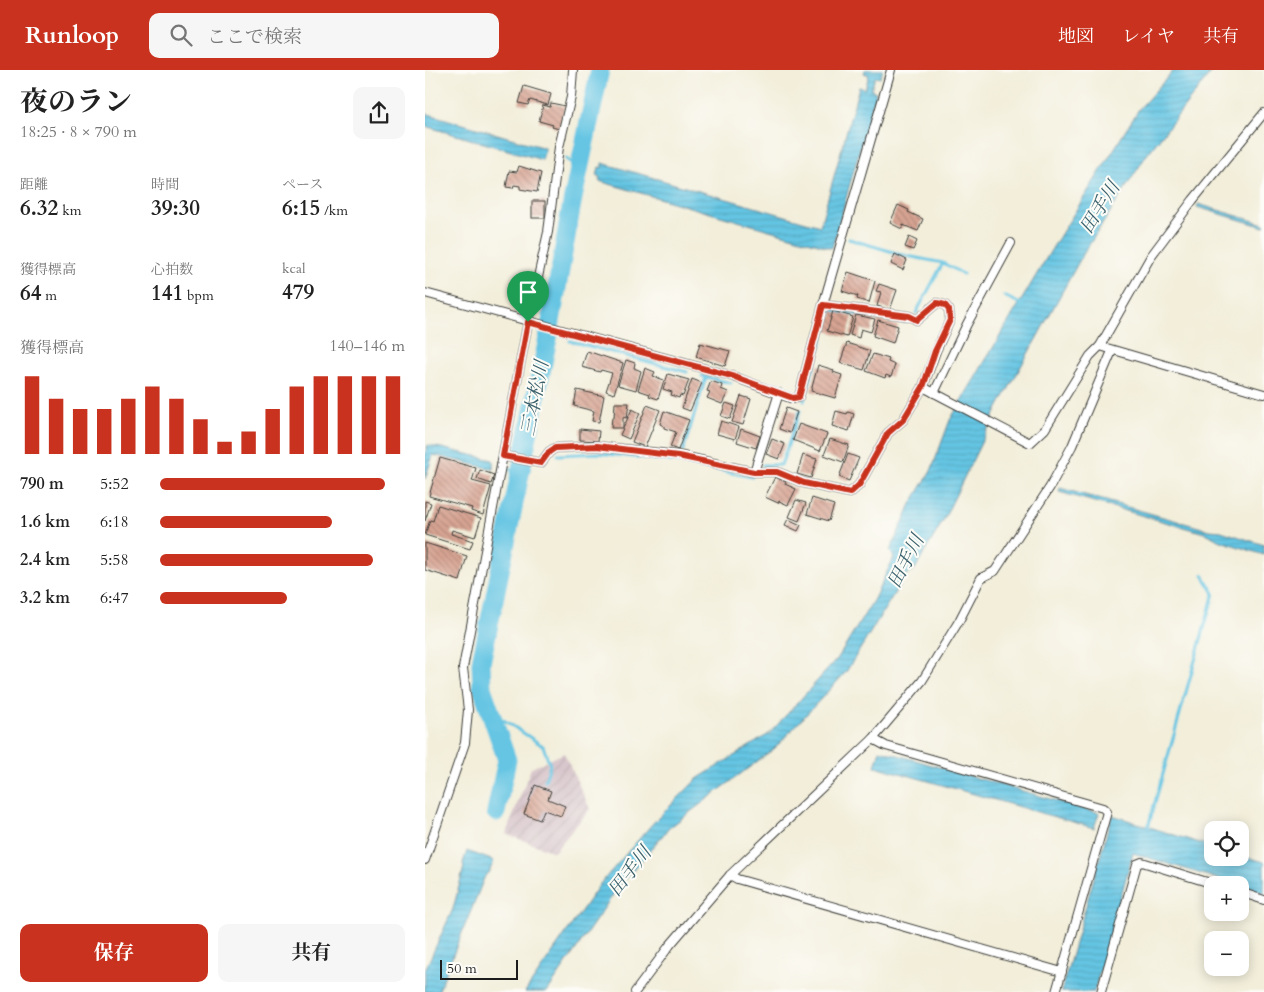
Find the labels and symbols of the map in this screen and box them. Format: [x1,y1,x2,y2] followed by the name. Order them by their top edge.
[1074,175,1127,239] water label: 田手川
[507,271,549,322] pin
[515,356,555,438] water label: 三本松川
[881,528,931,593] water label: 田手川
[602,840,659,902] water label: 田手川
[440,957,517,980] scale bar

